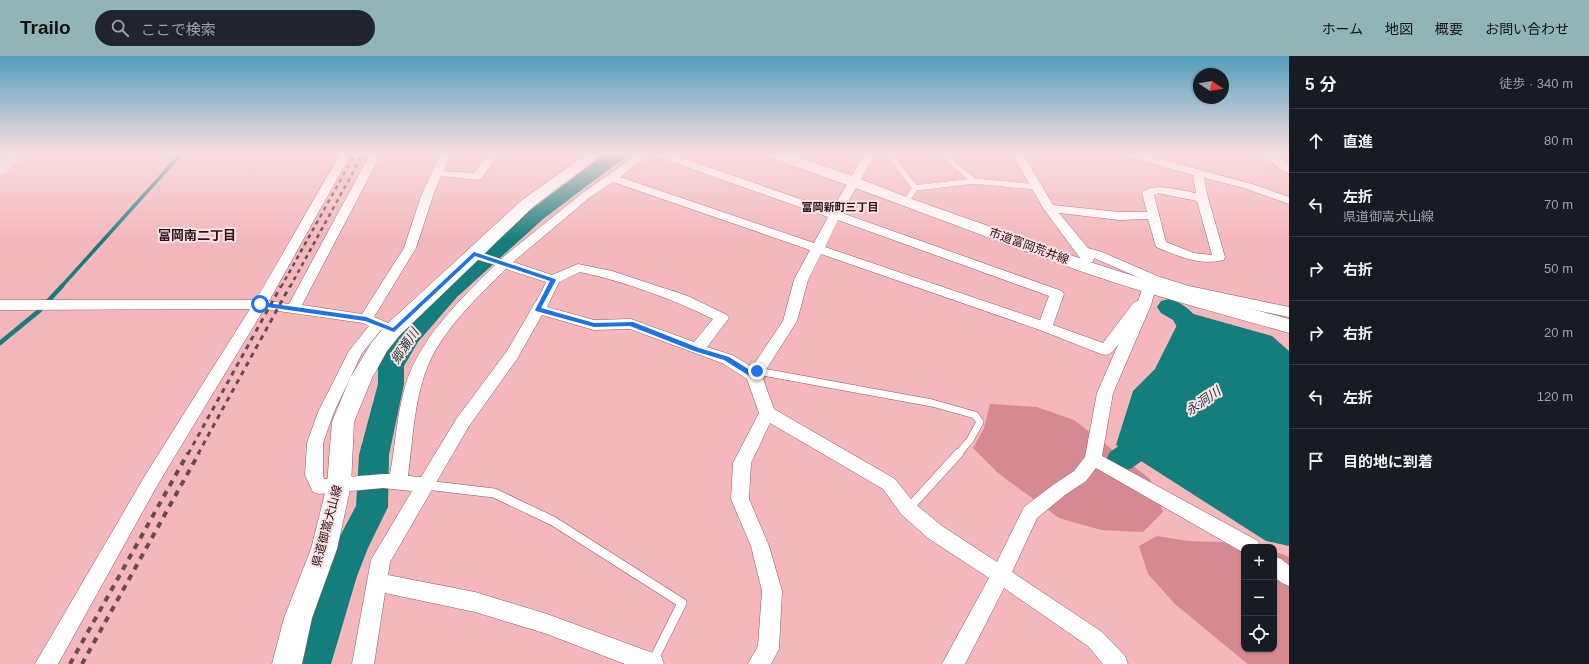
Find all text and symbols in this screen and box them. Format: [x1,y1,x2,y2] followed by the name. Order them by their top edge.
[95,10,375,46] search box
[20,17,71,38] text: Trailo
[109,17,131,39] icon: search
[141,21,216,38] text: ここで検索
[1321,21,1363,37] text: ホーム
[1385,21,1413,37] text: 地図
[1435,21,1463,37] text: 概要
[1485,21,1569,37] text: お問い合わせ
[1193,68,1229,104] north arrow
[1305,75,1336,94] text: 5 分
[1499,76,1573,91] text: 徒歩 · 340 m
[1305,130,1327,152] icon: ahead
[1343,133,1373,150] text: 直進
[1544,133,1573,148] text: 80 m
[1343,188,1373,205] text: 左折
[1305,194,1327,216] icon: left
[1544,197,1573,212] text: 70 m
[802,201,879,213] district label: 富岡新町三丁目
[1343,209,1434,224] text: 県道御嵩犬山線
[987,225,1071,267] street label: 市道富岡荒井線
[158,228,236,243] district label: 富岡南二丁目
[1305,258,1327,280] icon: right
[1343,261,1373,278] text: 右折
[1544,261,1573,276] text: 50 m
[251,295,269,313] route start
[1305,322,1327,344] icon: right
[388,324,423,366] water label: 郷瀬川
[1343,325,1373,342] text: 右折
[1544,325,1573,340] text: 20 m
[748,362,766,380] route end
[1183,383,1225,418] water label: 永洞川
[1305,386,1327,408] icon: left
[1343,389,1373,406] text: 左折
[1537,389,1573,404] text: 120 m
[1305,450,1327,472] icon: arrive
[1343,453,1433,470] text: 目的地に到着
[309,484,345,568] street label: 県道御嵩犬山線
[1241,544,1277,652] map controls
[1241,544,1277,580] button: +
[1241,580,1277,616] button: −
[1241,616,1277,652] button: locate

